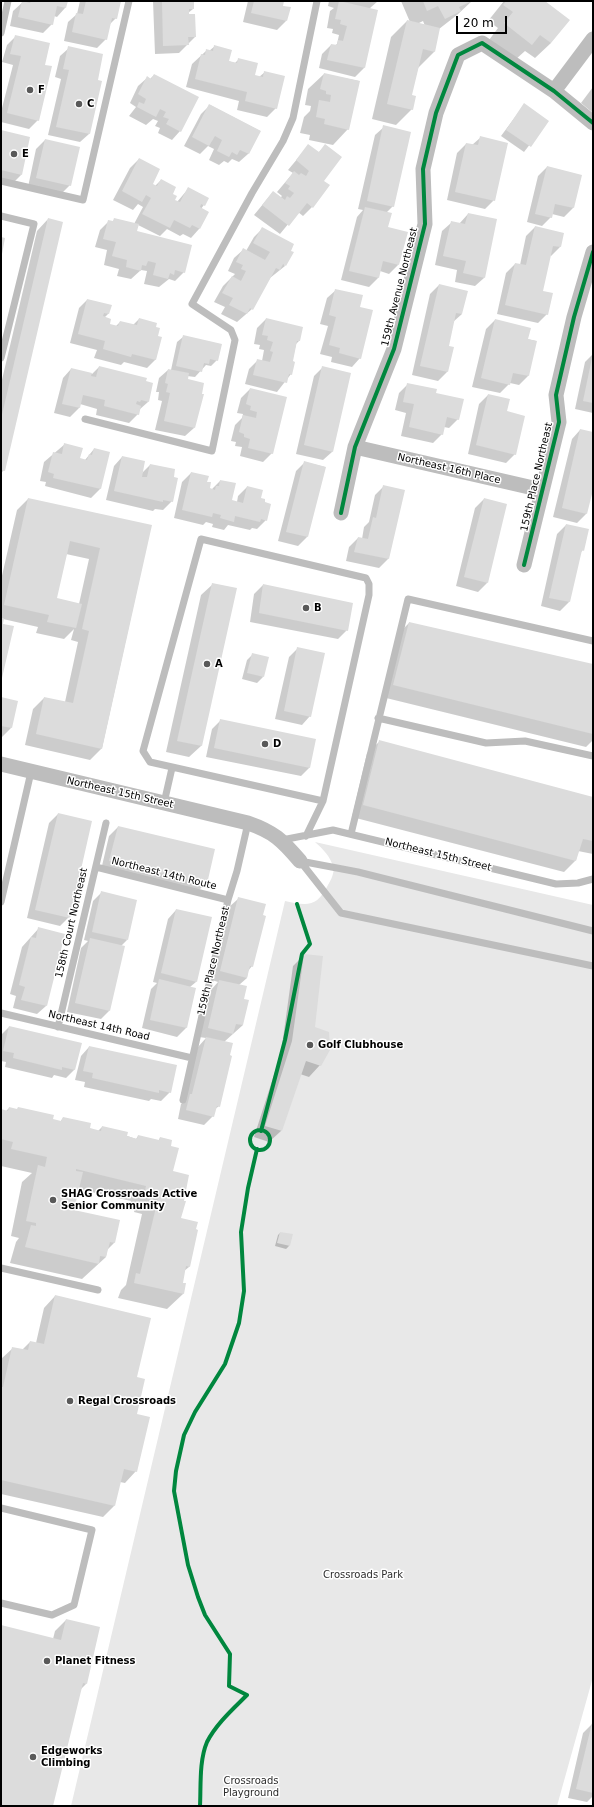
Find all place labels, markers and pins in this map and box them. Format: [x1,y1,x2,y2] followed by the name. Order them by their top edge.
[38,84,45,96] place label: F
[25,85,35,95] marker: F
[87,98,94,110] place label: C
[74,99,84,109] marker: C
[22,148,29,160] place label: E
[9,149,19,159] marker: E
[314,602,322,614] place label: B
[301,603,311,613] marker: B
[215,658,223,670] place label: A
[202,659,212,669] marker: A
[273,738,281,750] place label: D
[260,739,270,749] marker: D
[318,1039,403,1051] place label: Golf Clubhouse
[305,1040,315,1050] marker: Golf Clubhouse
[61,1188,197,1212] place label: SHAG Crossroads Active Senior Community
[48,1195,58,1205] marker: SHAG Crossroads Active Senior Community
[78,1395,176,1407] place label: Regal Crossroads
[65,1396,75,1406] marker: Regal Crossroads
[55,1655,136,1667] place label: Planet Fitness
[42,1656,52,1666] marker: Planet Fitness
[41,1745,103,1768] place label: Edgeworks Climbing
[28,1752,38,1762] marker: Edgeworks Climbing

